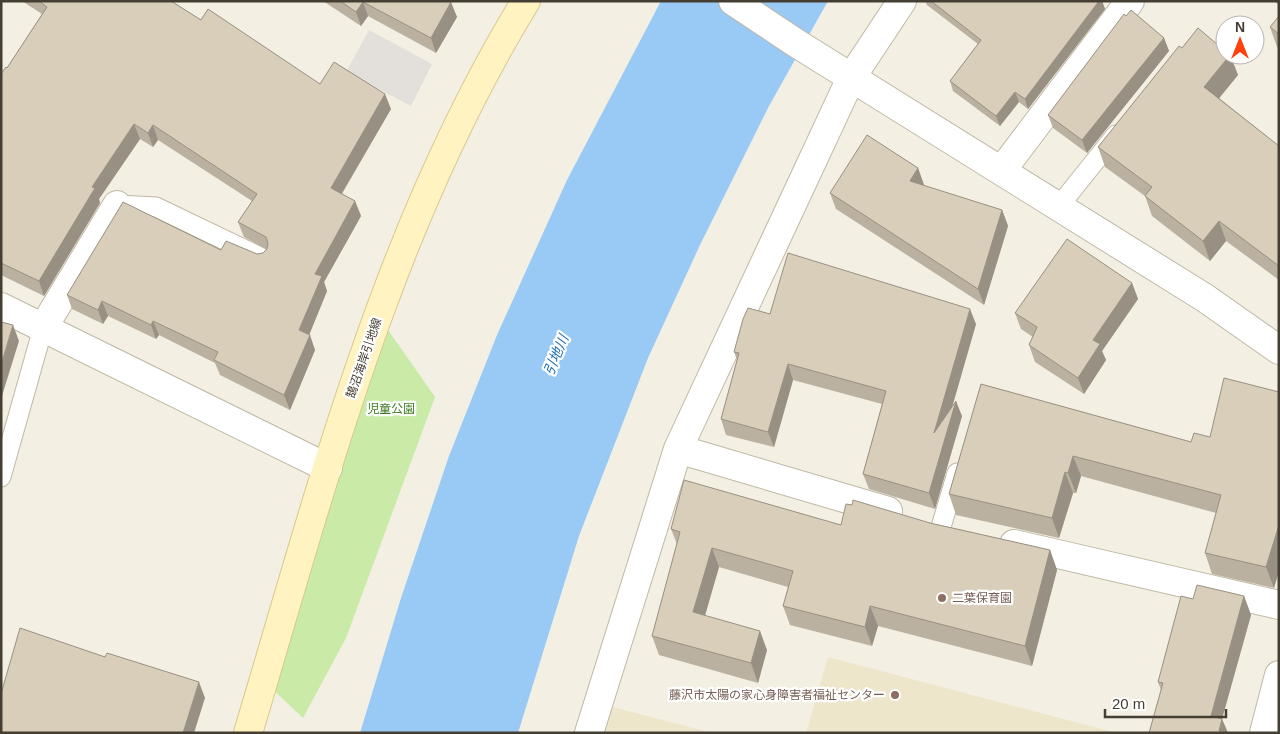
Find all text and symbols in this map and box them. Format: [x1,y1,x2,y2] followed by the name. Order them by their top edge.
[1215,15,1265,65] north arrow
[1235,19,1245,35] text: N
[344,316,384,400] street label: 鵠沼海岸引地線
[540,331,572,377] water label: 引地川
[367,402,415,416] park label: 児童公園
[952,591,1012,605] place label: 二葉保育園
[936,592,948,604] marker: 二葉保育園
[1105,686,1226,718] scale bar
[669,688,885,702] place label: 藤沢市太陽の家心身障害者福祉センター
[889,689,901,701] marker: 藤沢市太陽の家心身障害者福祉センター
[1112,695,1145,712] text: 20 m

